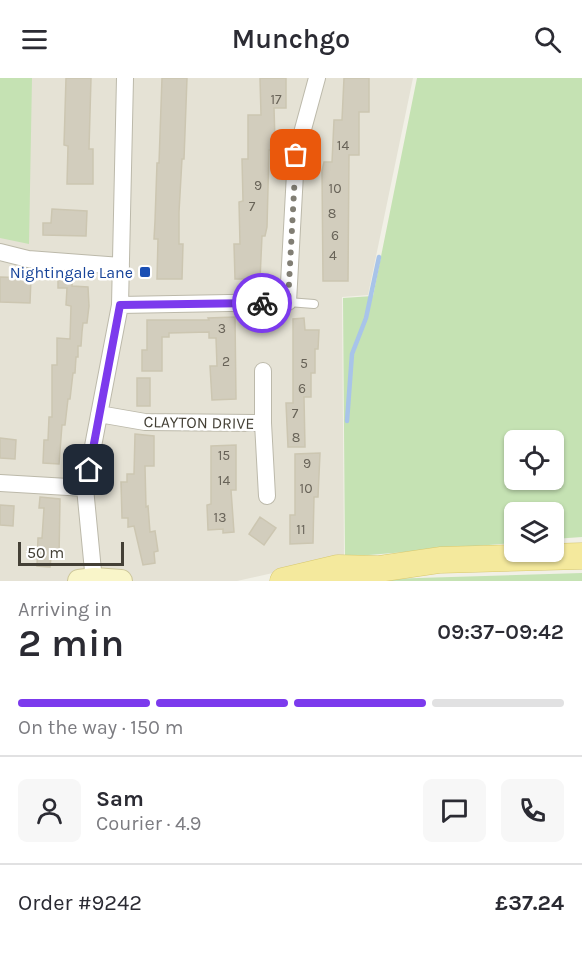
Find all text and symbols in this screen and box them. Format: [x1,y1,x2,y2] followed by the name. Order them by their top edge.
[18,23,51,56] icon: menu
[232,23,350,55] text: Munchgo
[531,23,564,56] icon: search
[270,91,282,108] house number: 17
[270,129,321,180] pin
[337,137,349,154] house number: 14
[279,138,312,171] icon: bag
[254,177,262,194] house number: 9
[329,180,341,197] house number: 10
[249,198,256,215] house number: 7
[328,205,336,222] house number: 8
[331,227,339,244] house number: 6
[329,247,337,264] house number: 4
[10,263,133,282] place label: Nightingale Lane
[138,265,152,279] marker: Nightingale Lane
[232,273,292,333] courier
[246,287,279,320] icon: bike
[218,320,226,337] house number: 3
[222,353,230,370] house number: 2
[300,355,308,372] house number: 5
[298,380,306,397] house number: 6
[292,405,299,422] house number: 7
[143,412,255,433] street label: CLAYTON DRIVE
[292,429,300,446] house number: 8
[504,430,564,562] map controls
[504,430,564,490] button: locate
[63,444,114,495] pin
[218,447,230,464] house number: 15
[72,453,105,486] icon: home
[303,455,311,472] house number: 9
[218,472,230,489] house number: 14
[300,480,312,497] house number: 10
[504,502,564,562] button: layers
[214,509,226,526] house number: 13
[296,521,306,538] house number: 11
[18,539,124,567] scale bar
[27,543,64,562] text: 50 m
[18,598,112,621] text: Arriving in
[437,619,564,645] text: 09:37–09:42
[18,620,124,666] text: 2 min
[18,716,183,739] text: On the way · 150 m
[18,779,81,842] button: person
[423,779,486,842] button: chat
[501,779,564,842] button: phone
[96,786,144,812] text: Sam
[96,812,201,835] text: Courier · 4.9
[18,890,142,916] text: Order #9242
[495,890,564,916] text: £37.24

